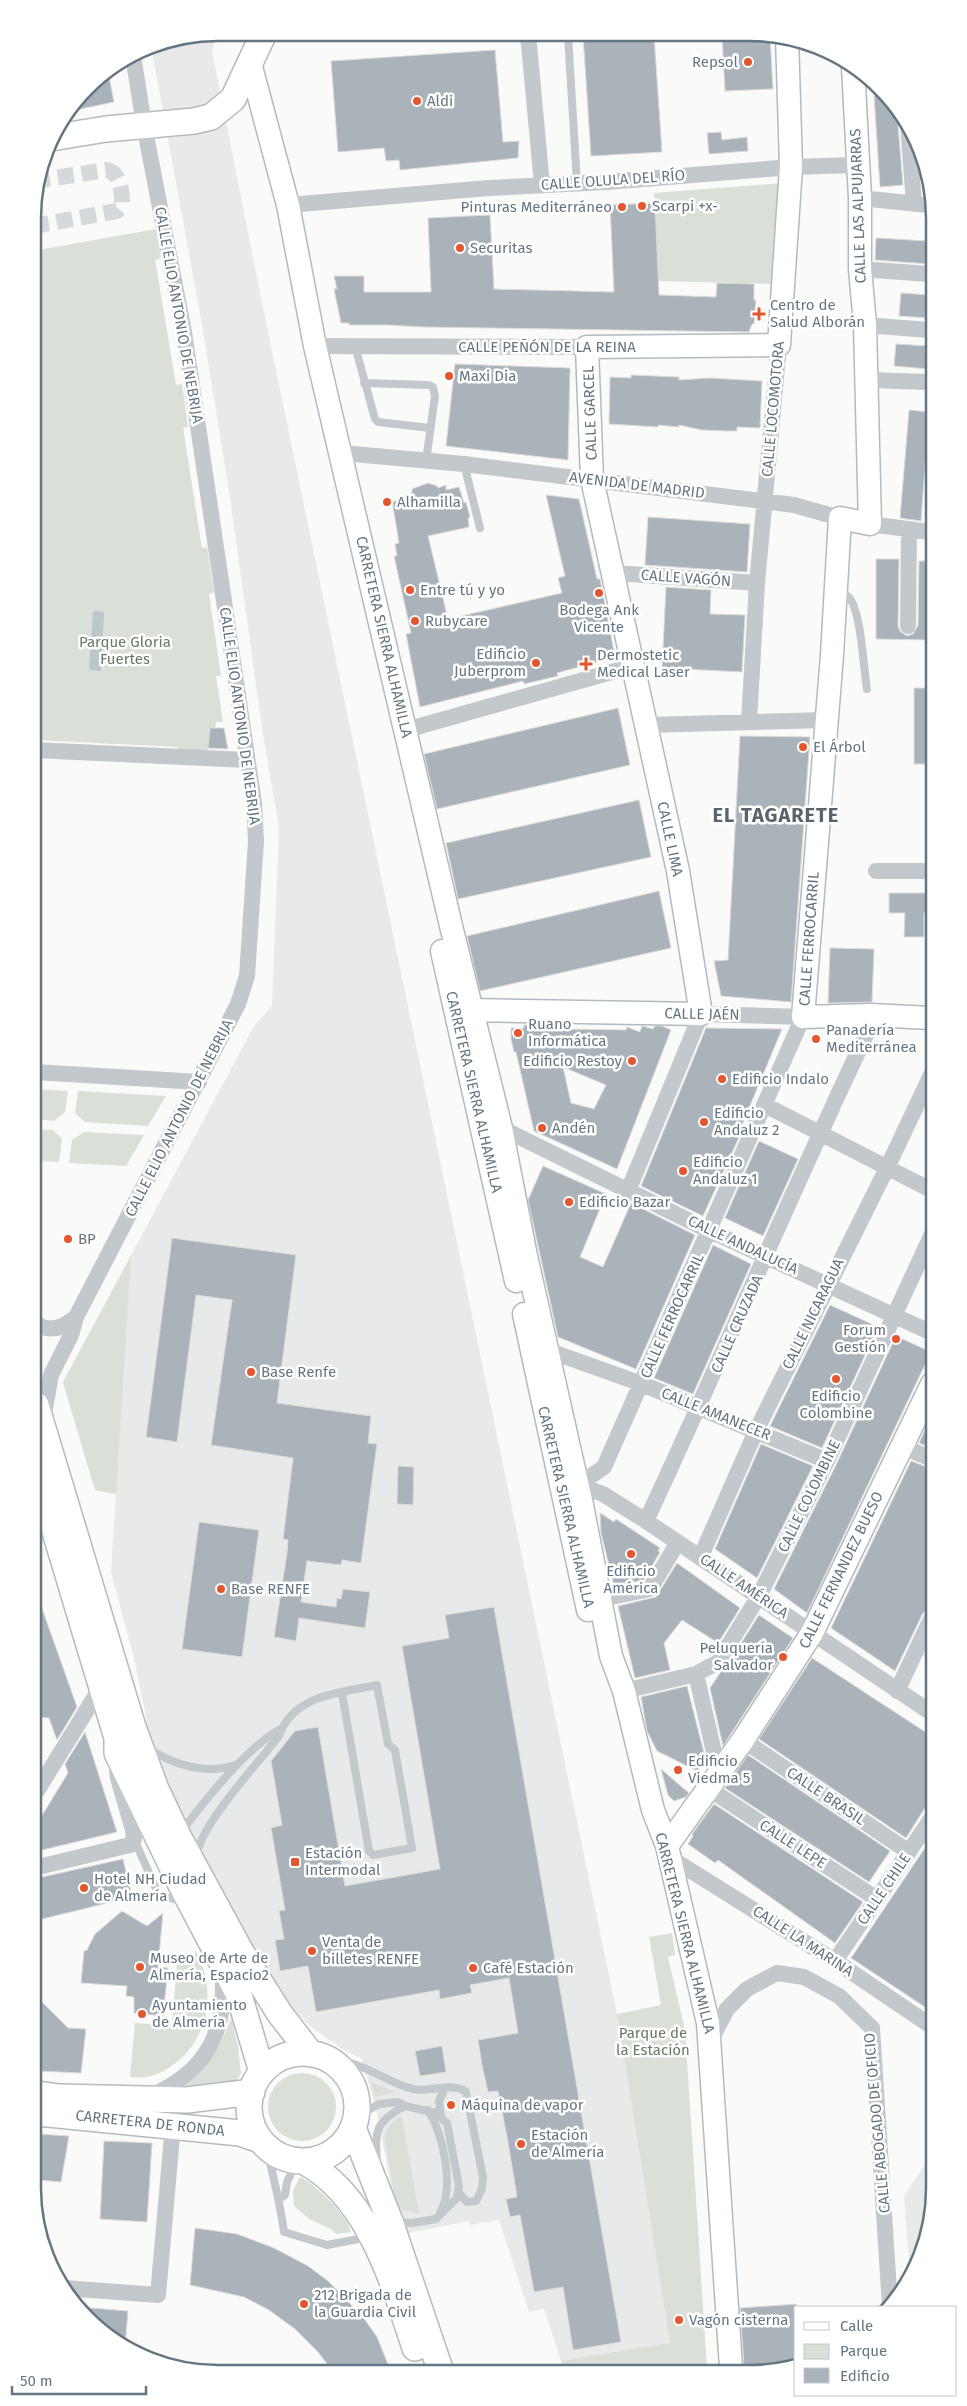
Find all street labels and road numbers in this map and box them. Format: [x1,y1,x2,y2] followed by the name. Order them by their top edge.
[846,128,870,284] street label: CALLE LAS ALPUJARRAS
[540,166,686,194] street label: CALLE OLULA DEL RÍO
[151,205,207,425] street label: CALLE ELIO ANTONIO DE NEBRIJA
[458,338,636,356] street label: CALLE PEÑÓN DE LA REINA
[758,340,788,478] street label: CALLE LOCOMOTORA
[579,365,601,461] street label: CALLE GARCEL
[568,468,706,502] street label: AVENIDA DE MADRID
[352,534,416,740] street label: CARRETERA SIERRA ALHAMILLA
[640,566,732,590] street label: CALLE VAGÓN
[216,606,264,826] street label: CALLE ELIO ANTONIO DE NEBRIJA
[653,800,687,878] street label: CALLE LIMA
[795,871,823,1007] street label: CALLE FERROCARRIL
[442,989,506,1195] street label: CARRETERA SIERRA ALHAMILLA
[664,1004,740,1024] street label: CALLE JAÉN
[121,1016,237,1220] street label: CALLE ELIO ANTONIO DE NEBRIJA
[685,1212,801,1279] street label: CALLE ANDALUCÍA
[636,1250,708,1381] street label: CALLE FERROCARRIL
[778,1255,848,1372] street label: CALLE NICARAGUA
[707,1272,767,1376] street label: CALLE CRUZADA
[659,1384,773,1444] street label: CALLE AMANECER
[534,1404,598,1610] street label: CARRETERA SIERRA ALHAMILLA
[774,1437,844,1555] street label: CALLE COLOMBINE
[795,1489,887,1651] street label: CALLE FERNANDEZ BUESO
[696,1550,792,1622] street label: CALLE AMÉRICA
[783,1763,869,1829] street label: CALLE BRASIL
[756,1816,830,1872] street label: CALLE LEPE
[651,1831,719,2036] street label: CARRETERA SIERRA ALHAMILLA
[853,1850,915,1928] street label: CALLE CHILE
[749,1902,857,1981] street label: CALLE LA MARINA
[860,2032,894,2214] street label: CALLE ABOGADO DE OFICIO
[75,2106,226,2140] street label: CARRETERA DE RONDA

